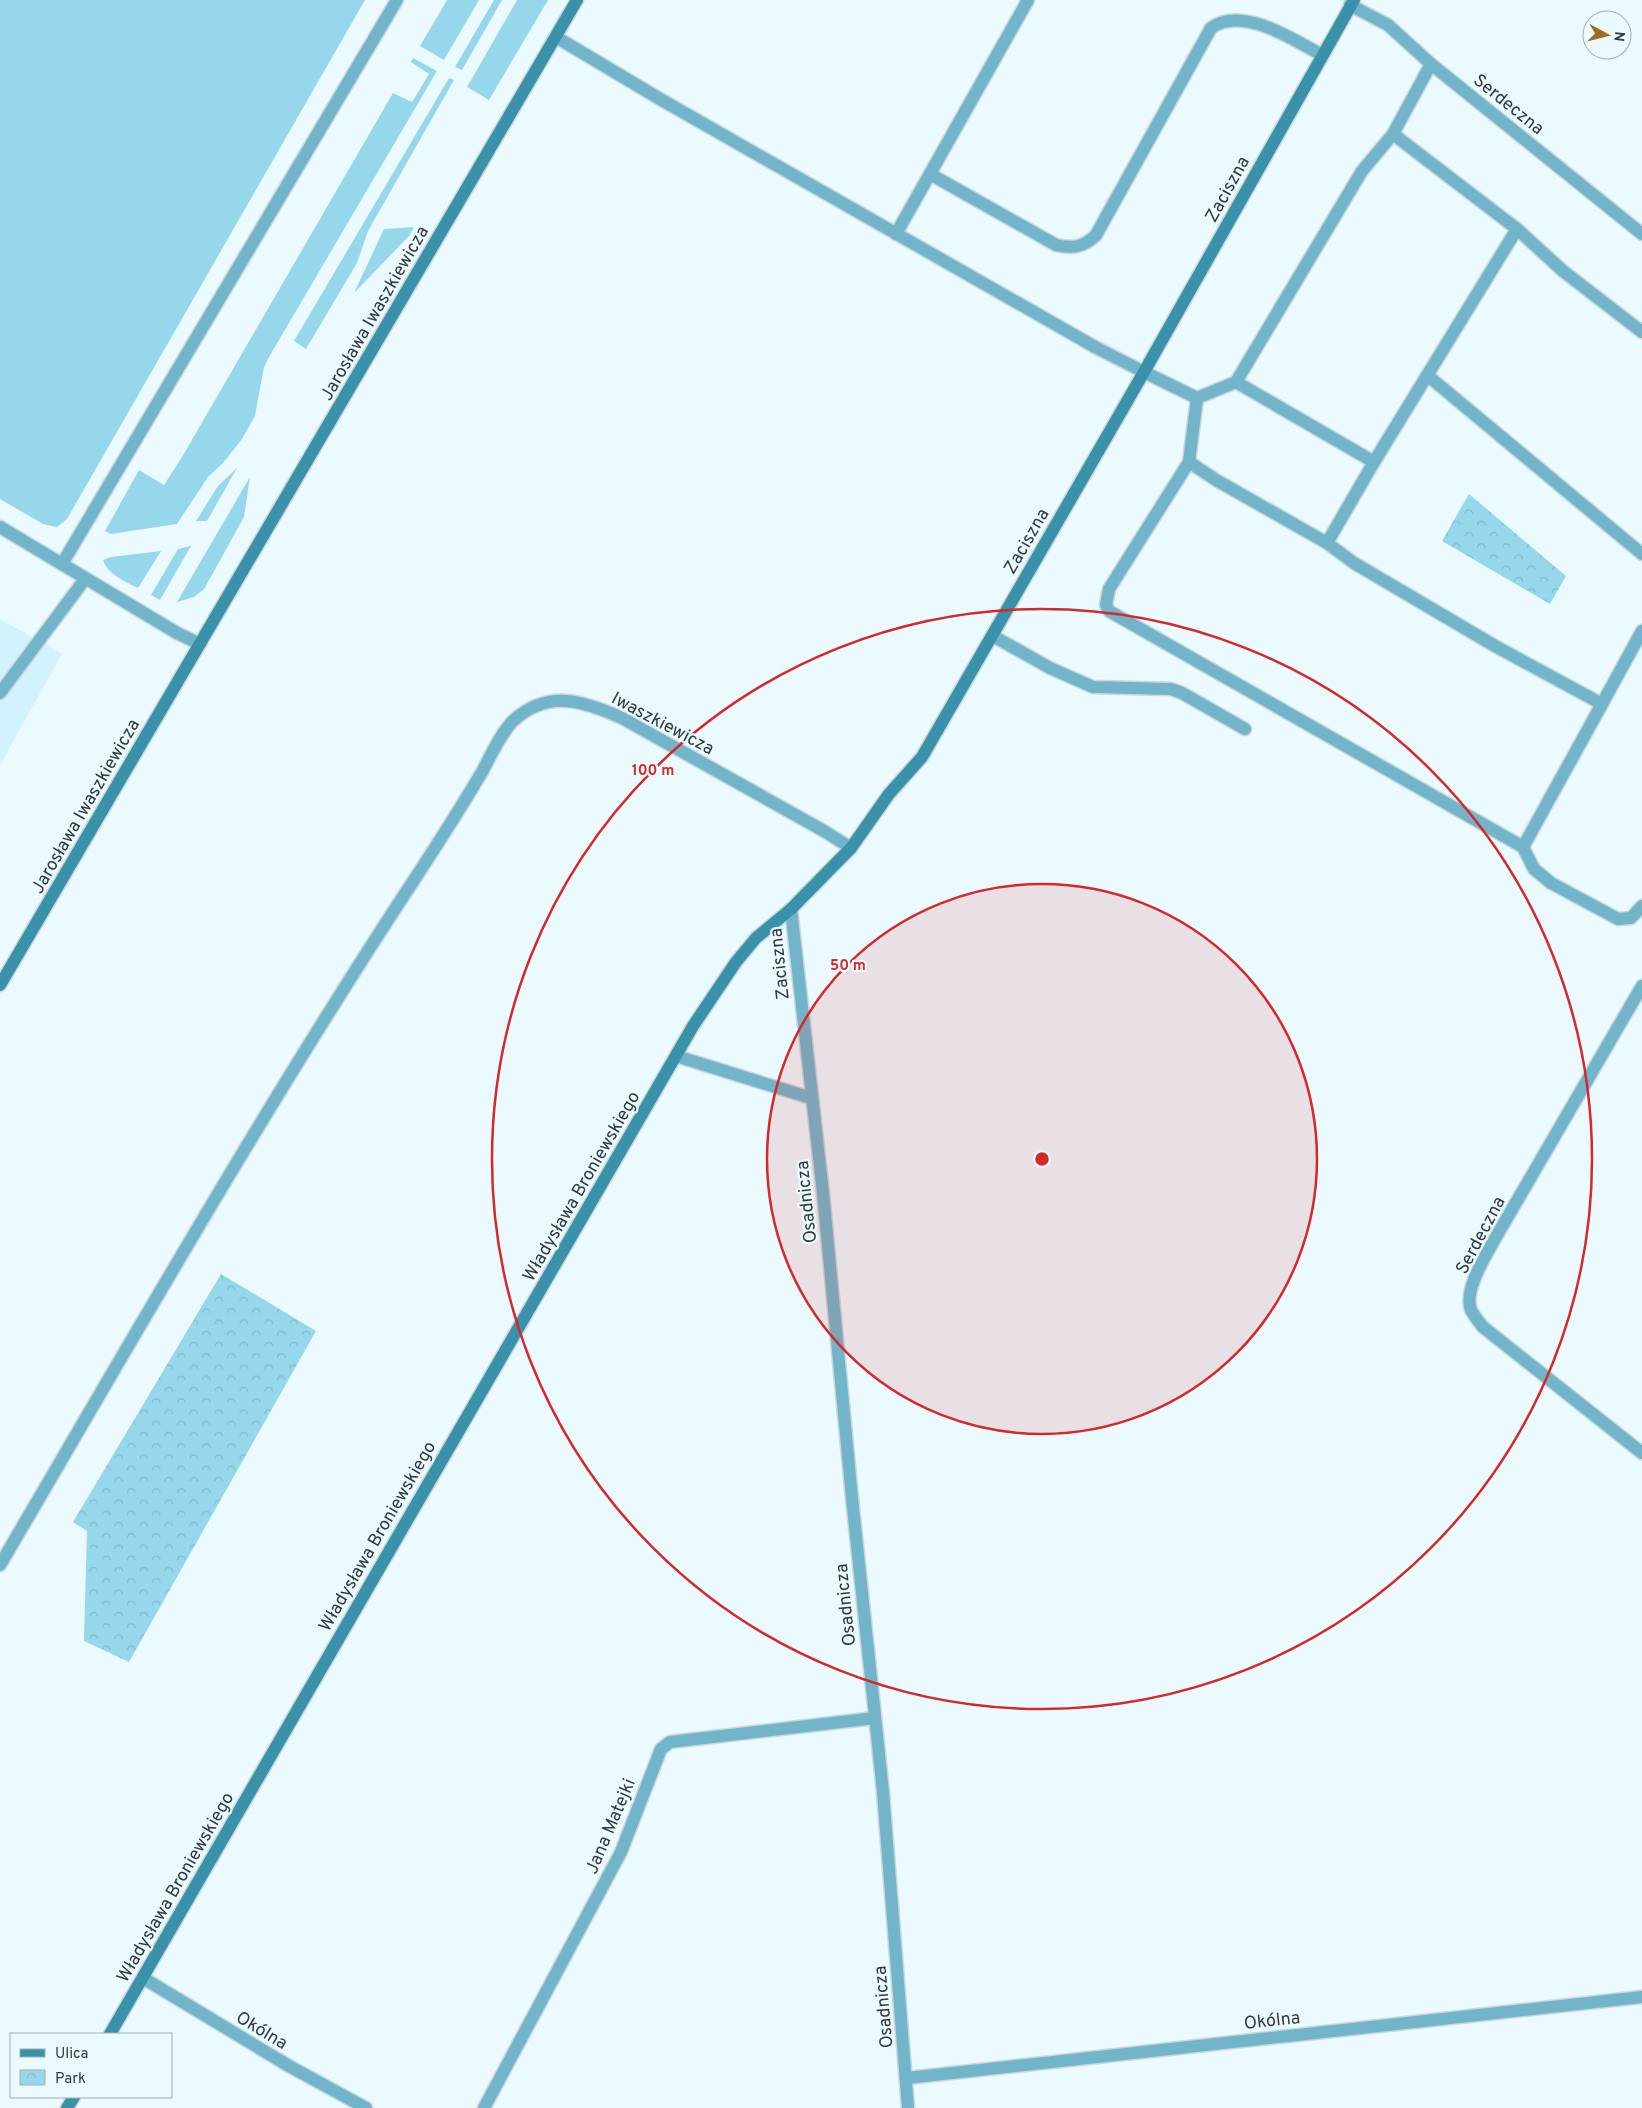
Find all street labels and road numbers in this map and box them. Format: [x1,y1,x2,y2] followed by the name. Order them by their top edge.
[1468,70,1548,141] street label: Serdeczna
[1201,153,1256,227] street label: Zaciszna
[316,222,435,405] street label: Jarosława Iwaszkiewicza
[999,505,1055,579] street label: Zaciszna
[607,688,718,761] street label: Iwaszkiewicza
[27,715,146,898] street label: Jarosława Iwaszkiewicza
[765,927,796,1001] street label: Zaciszna
[518,1088,646,1286] street label: Władysława Broniewskiego
[792,1159,823,1244] street label: Osadnicza
[1451,1193,1511,1278] street label: Serdeczna
[314,1438,442,1636] street label: Władysława Broniewskiego
[831,1562,862,1647] street label: Osadnicza
[581,1775,642,1878] street label: Jana Matejki
[112,1789,240,1987] street label: Władysława Broniewskiego
[869,1965,900,2049] street label: Osadnicza
[231,2007,291,2056] street label: Okólna
[1243,2007,1302,2036] street label: Okólna

